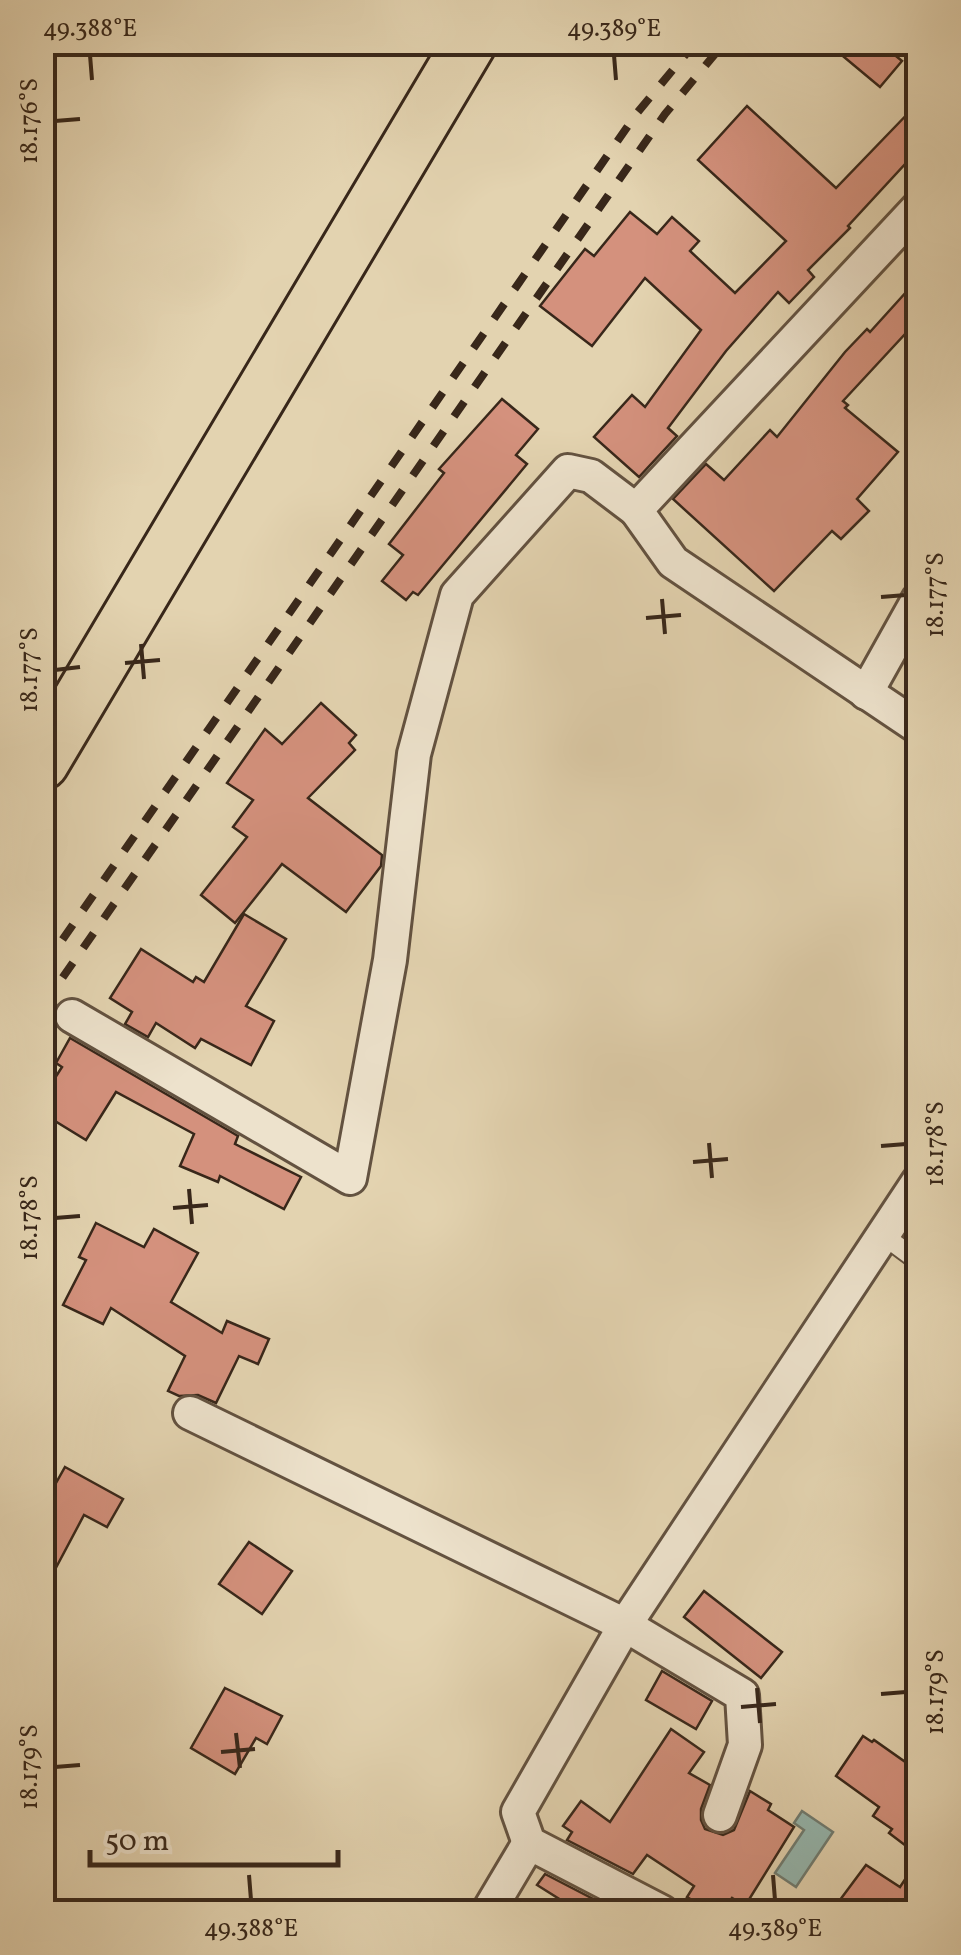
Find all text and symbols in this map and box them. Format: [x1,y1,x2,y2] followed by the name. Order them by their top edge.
[43,12,137,47] text: 49.388°E
[567,12,661,47] text: 49.389°E
[13,78,48,164] text: 18.176°S
[919,552,954,638] text: 18.177°S
[13,627,48,713] text: 18.177°S
[919,1101,954,1187] text: 18.178°S
[13,1175,48,1261] text: 18.178°S
[919,1649,954,1735] text: 18.179°S
[13,1724,48,1810] text: 18.179°S
[90,1805,338,1867] scale bar
[105,1821,169,1863] text: 50 m
[204,1912,298,1947] text: 49.388°E
[728,1912,822,1947] text: 49.389°E

